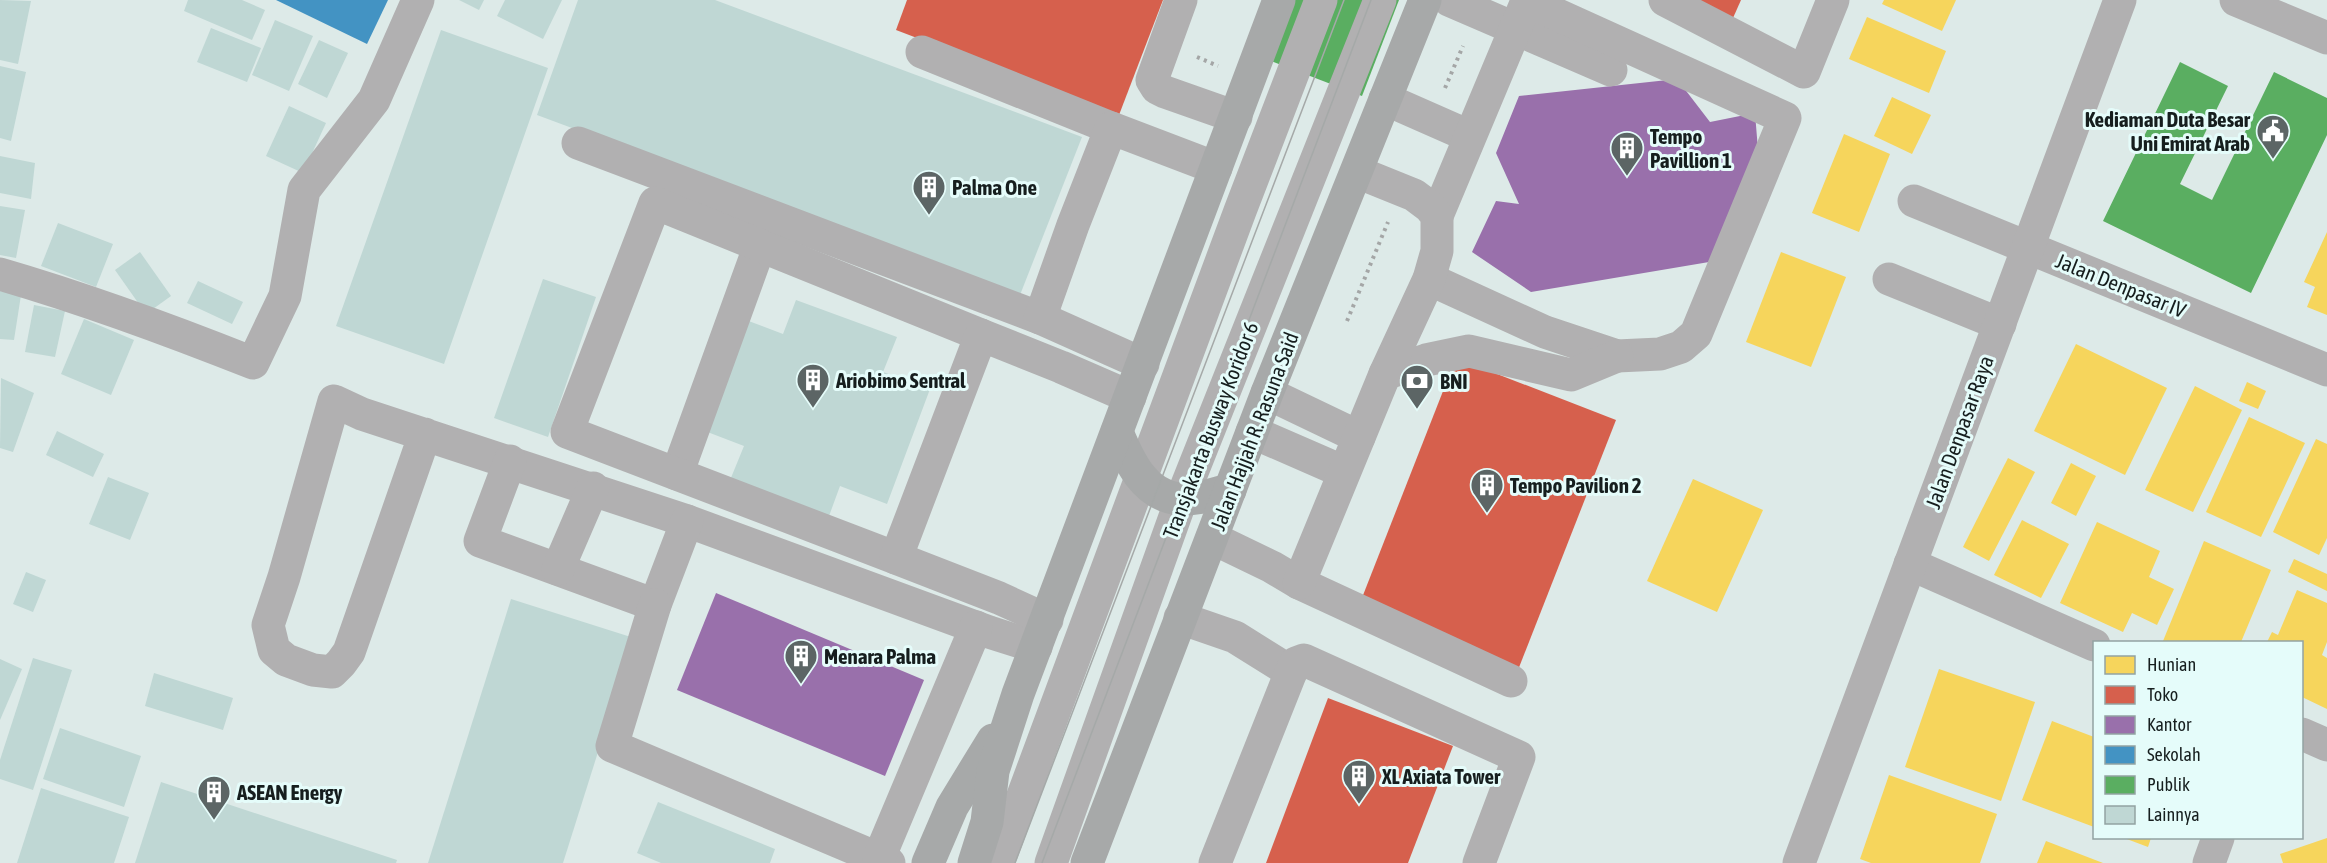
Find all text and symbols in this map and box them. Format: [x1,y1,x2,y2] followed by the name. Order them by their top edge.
[2085,107,2251,155] place label: Kediaman Duta Besar Uni Emirat Arab
[2255,113,2291,160] public building icon: Kediaman Duta Besar Uni Emirat Arab
[1650,124,1732,172] place label: Tempo Pavillion 1
[1609,130,1645,177] building icon: Tempo Pavillion 1
[911,169,947,216] building icon: Palma One
[952,175,1037,199] place label: Palma One
[2053,248,2190,322] street label: Jalan Denpasar IV
[1158,318,1262,542] street label: Transjakarta Busway Koridor 6
[1205,328,1303,534] street label: Jalan Hajjah R. Rasuna Said
[1920,352,1998,512] street label: Jalan Denpasar Raya
[795,362,831,409] building icon: Ariobimo Sentral
[1399,363,1435,410] bank icon: BNI
[835,368,966,392] place label: Ariobimo Sentral
[1440,369,1468,393] place label: BNI
[1469,467,1505,514] building icon: Tempo Pavilion 2
[1510,473,1642,497] place label: Tempo Pavilion 2
[783,638,819,685] building icon: Menara Palma
[2093,641,2303,839] legend
[824,644,936,668] place label: Menara Palma
[2147,654,2196,675] text: Hunian
[2147,684,2178,705] text: Toko
[2147,714,2192,735] text: Kantor
[2147,744,2201,765] text: Sekolah
[1341,758,1377,805] building icon: XL Axiata Tower
[1381,764,1501,788] place label: XL Axiata Tower
[196,774,232,821] building icon: ASEAN Energy
[2147,774,2190,795] text: Publik
[236,780,343,804] place label: ASEAN Energy
[2147,804,2200,825] text: Lainnya

